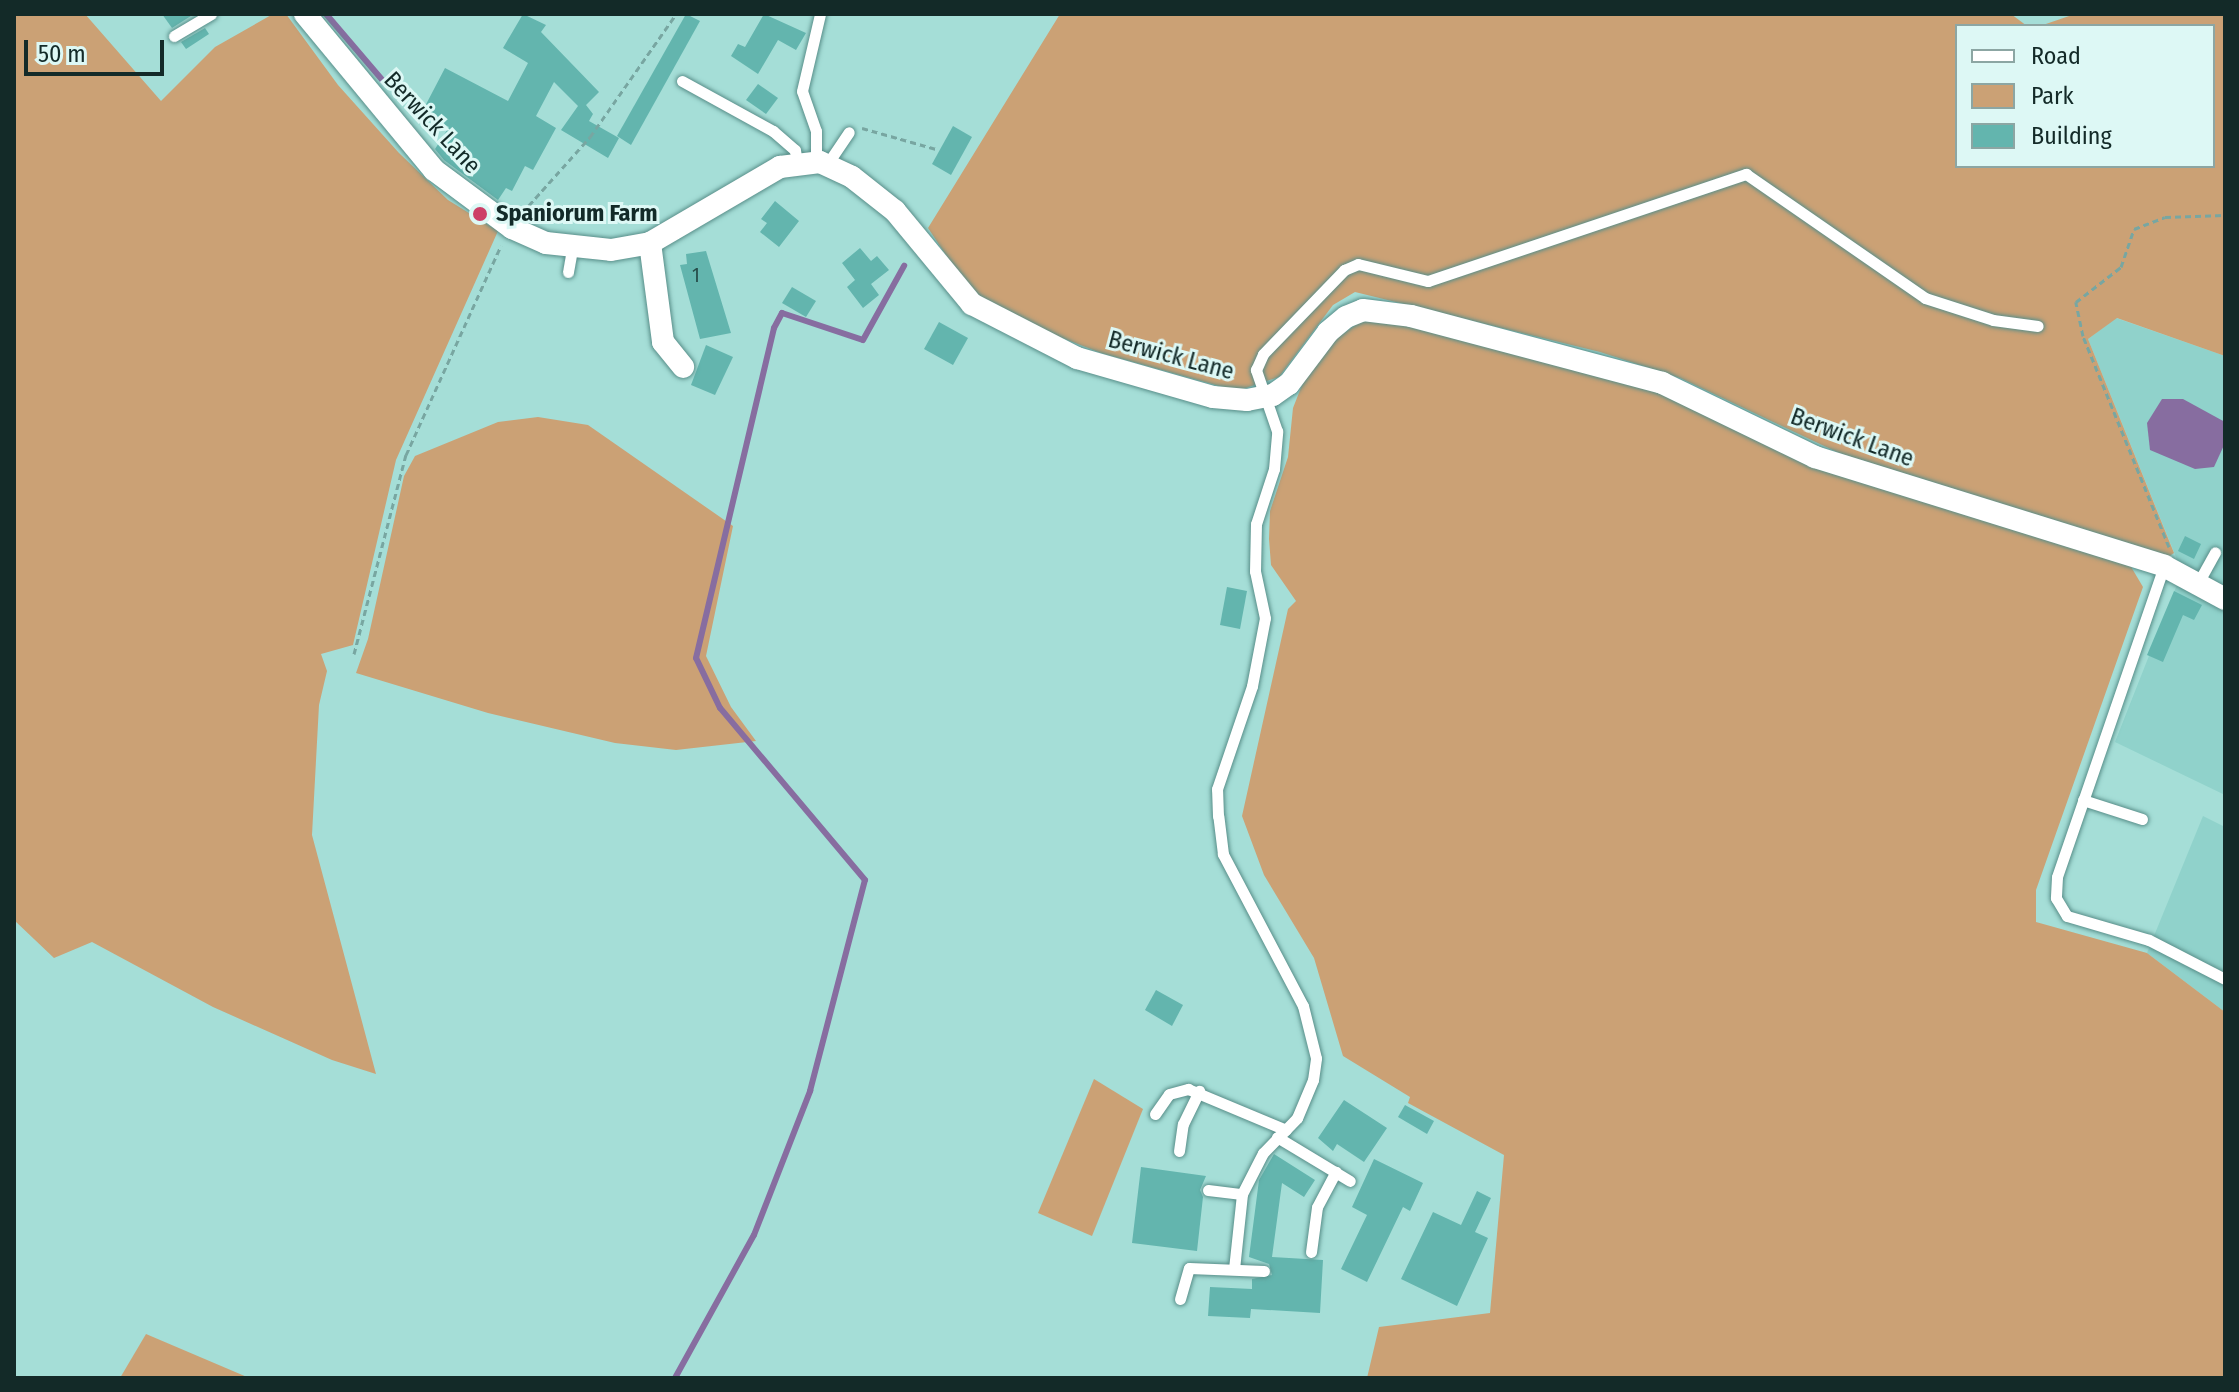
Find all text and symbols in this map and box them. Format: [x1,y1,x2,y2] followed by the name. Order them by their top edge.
[28,24,168,74] scale bar
[1955,24,2215,168] legend
[38,40,86,68] text: 50 m
[2031,42,2081,70] text: Road
[377,66,487,180] street label: Berwick Lane
[2031,82,2074,110] text: Park
[2031,122,2112,150] text: Building
[496,200,658,228] place label: Spaniorum Farm
[471,205,489,223] marker: Spaniorum Farm
[692,263,700,287] house number: 1
[1105,325,1237,387] street label: Berwick Lane
[1786,402,1918,474] street label: Berwick Lane

